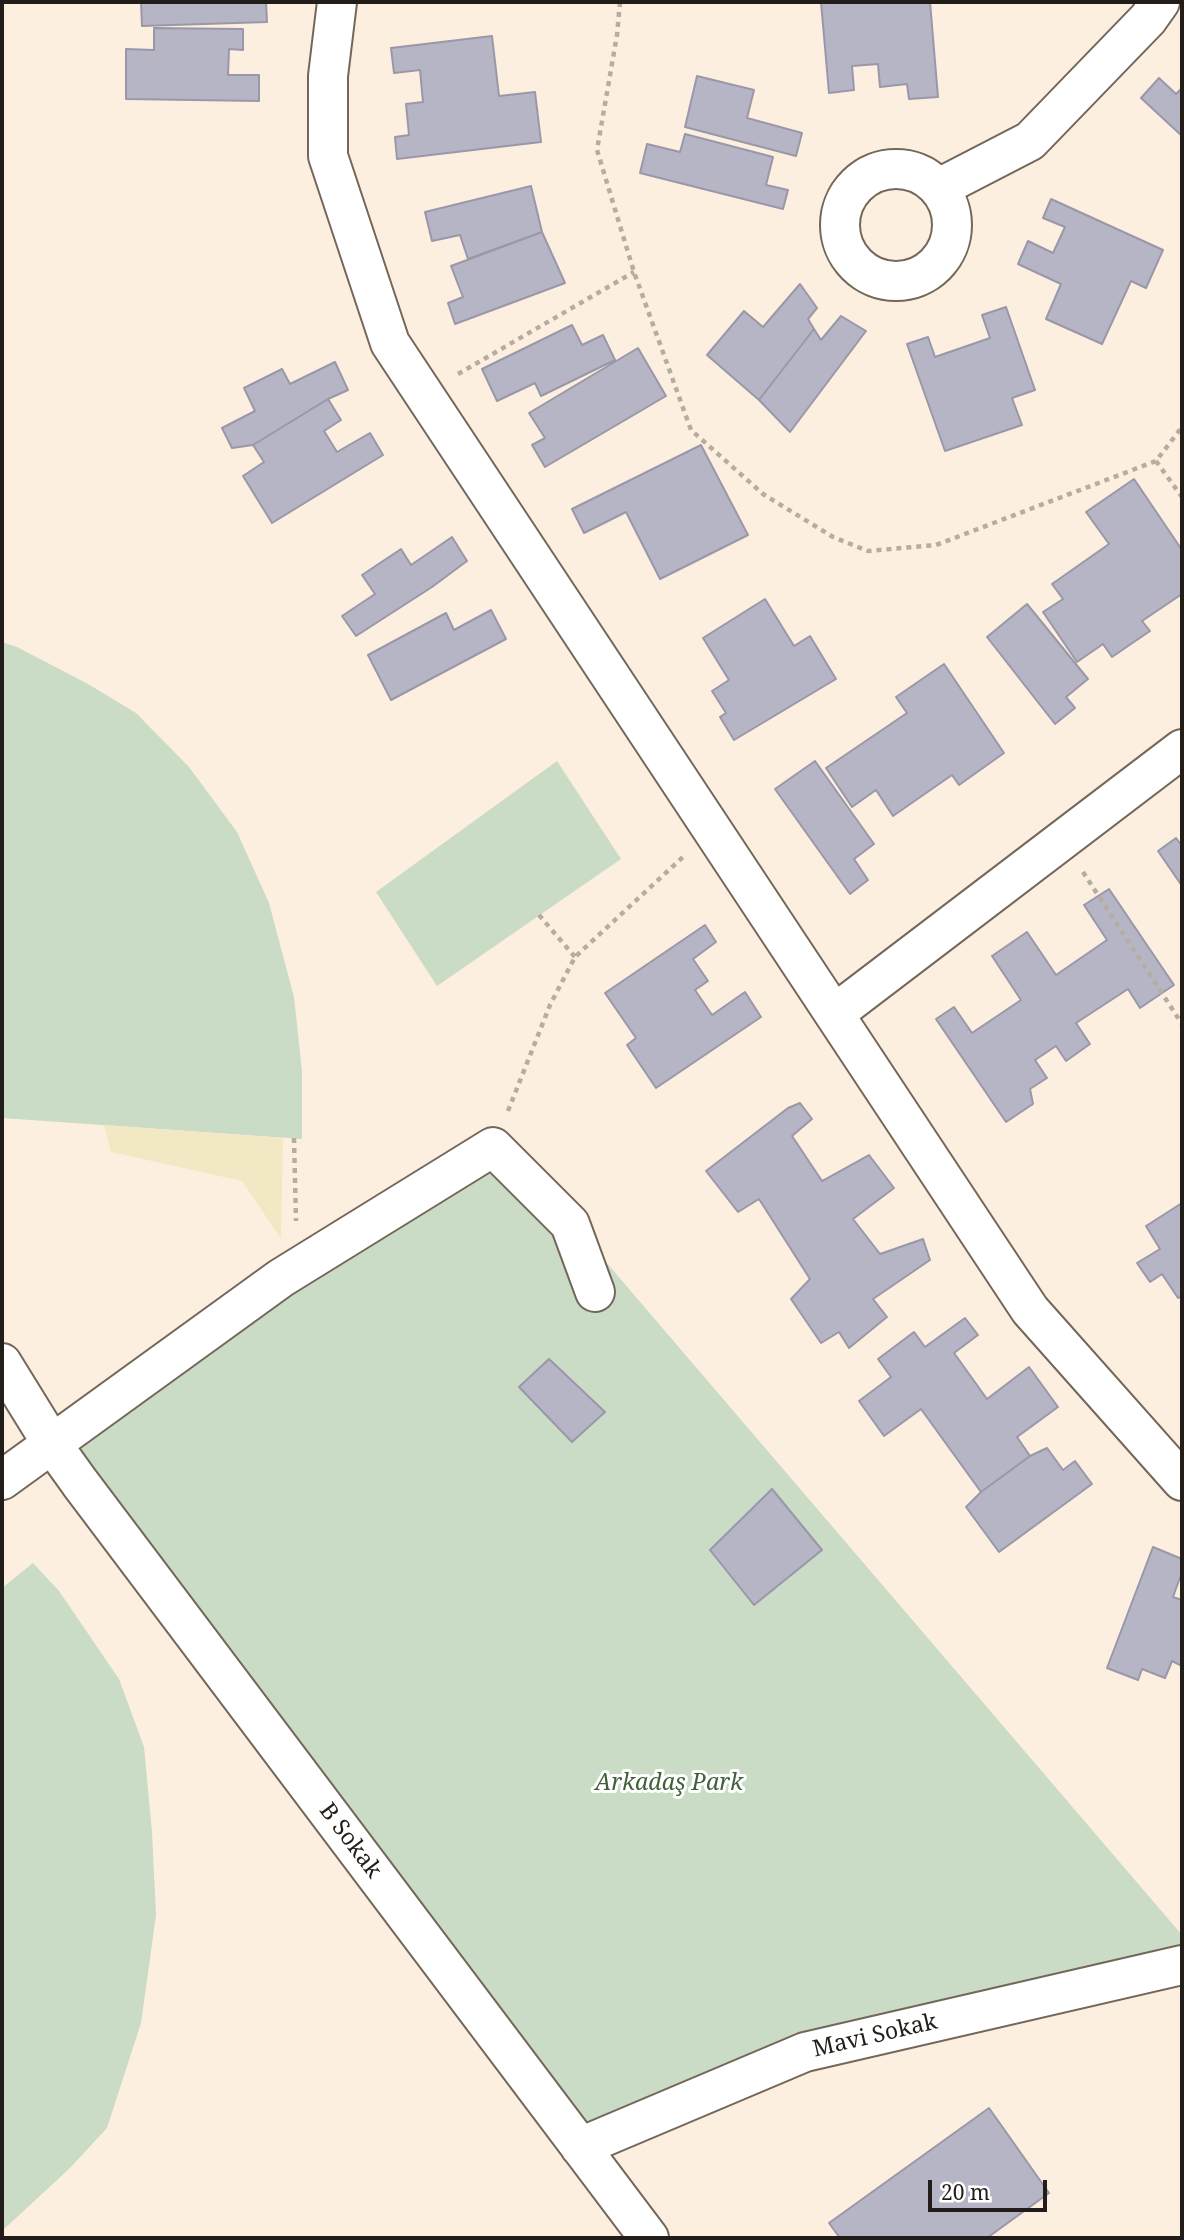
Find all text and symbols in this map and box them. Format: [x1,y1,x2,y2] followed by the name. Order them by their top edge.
[595,1769,743,1797] park label: Arkadaş Park
[313,1798,387,1884] street label: B Sokak
[810,2008,940,2064] street label: Mavi Sokak
[932,2166,1051,2210] scale bar
[941,2178,990,2206] text: 20 m

